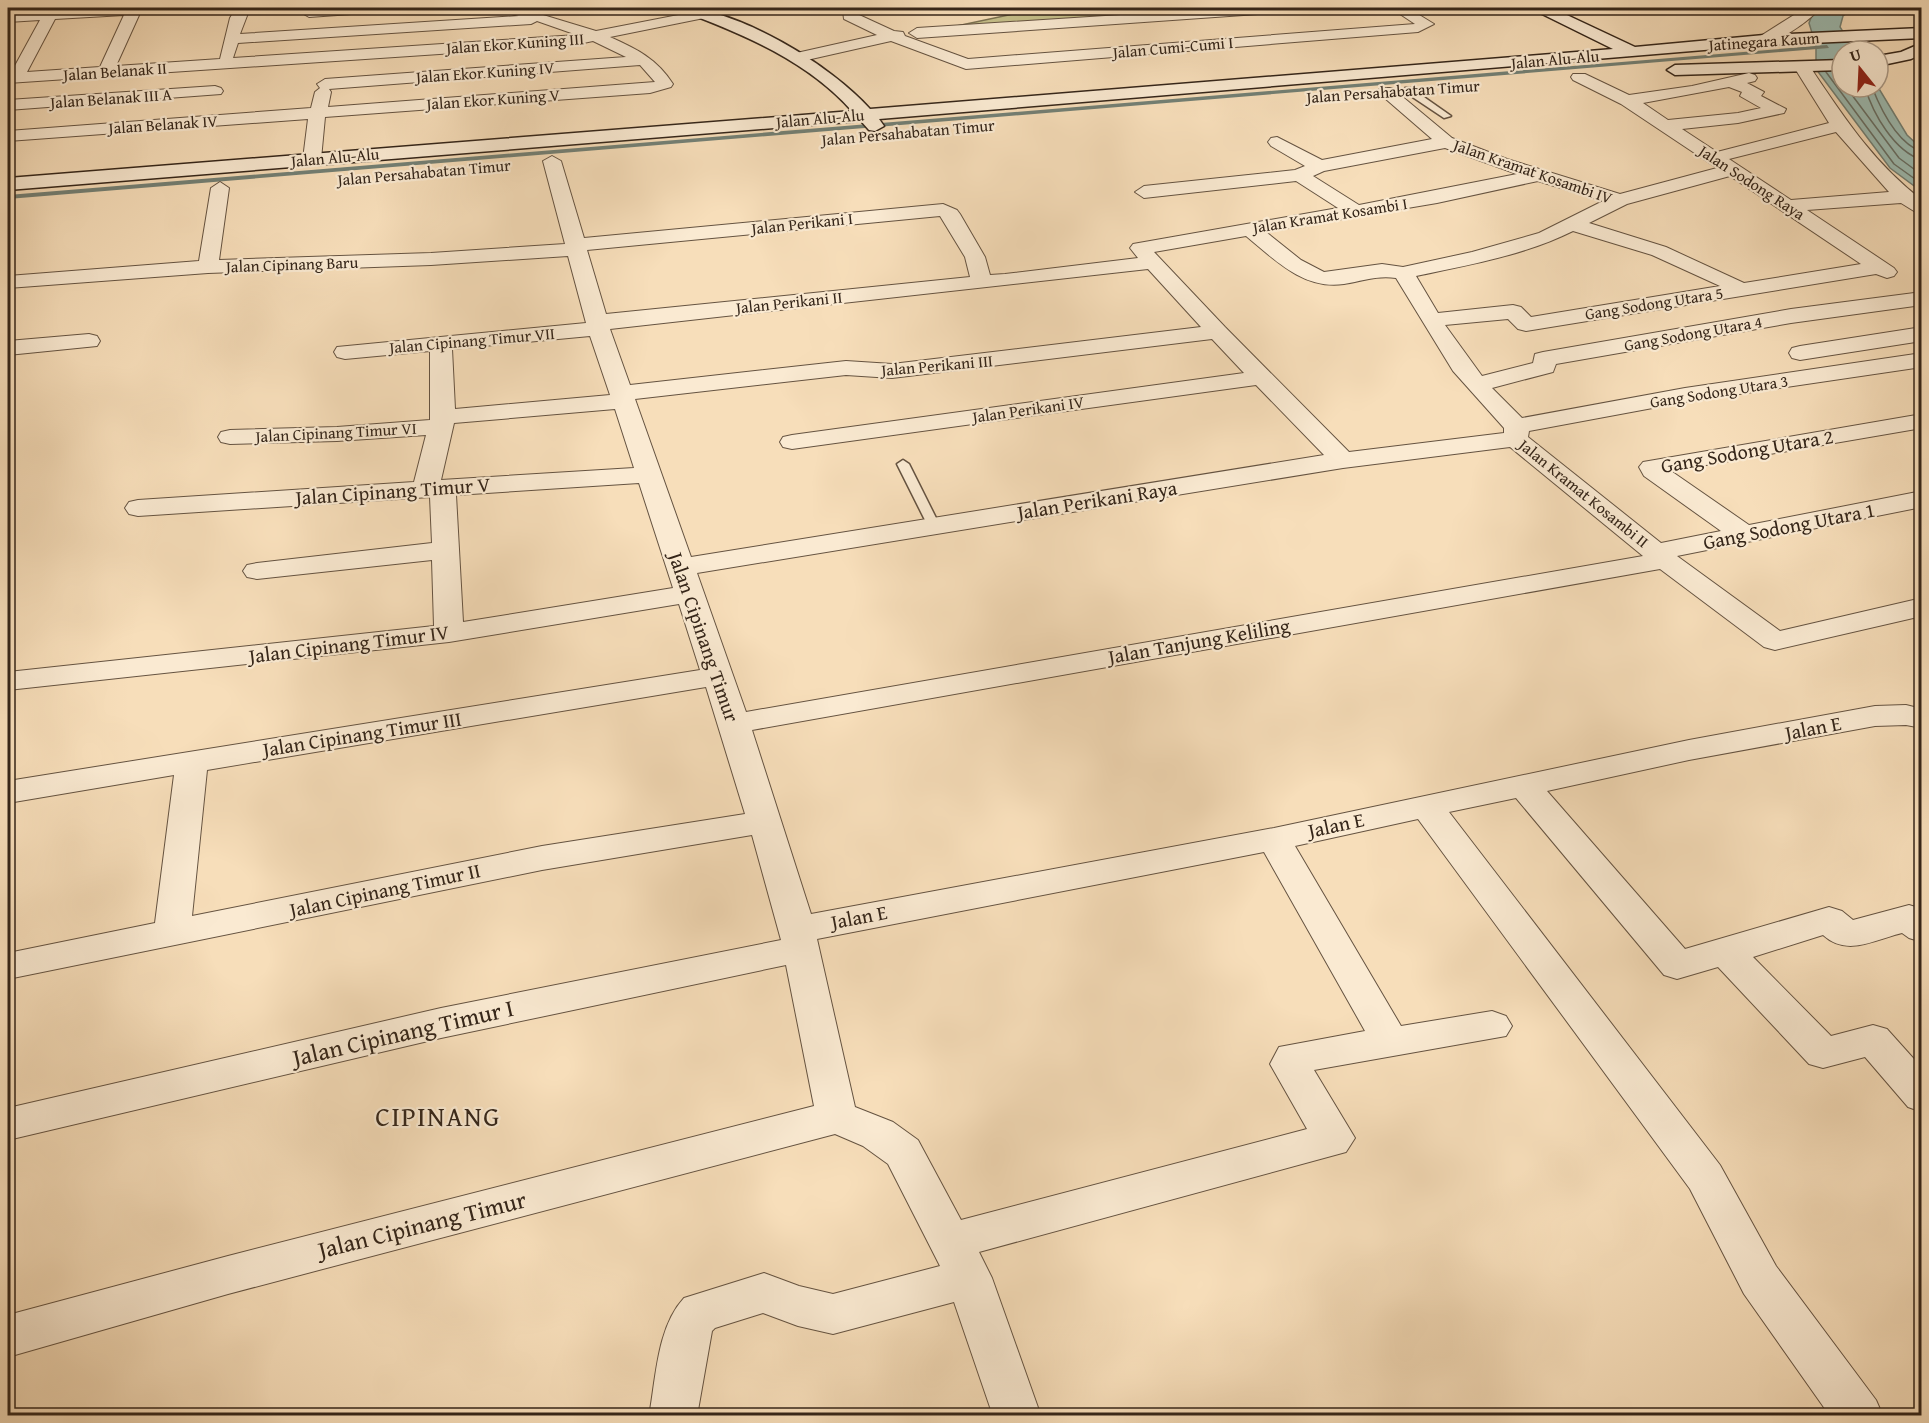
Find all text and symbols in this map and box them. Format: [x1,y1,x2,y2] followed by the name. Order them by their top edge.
[1706,25,1820,57] street label: Jatinegara Kaum
[443,26,585,60] street label: Jalan Ekor Kuning III
[1110,30,1234,64] street label: Jalan Cumi-Cumi I
[1830,39,1890,99] north arrow
[1847,42,1864,68] text: U
[1508,43,1600,75] street label: Jalan Alu-Alu
[60,55,168,87] street label: Jalan Belanak II
[413,55,556,89] street label: Jalan Ekor Kuning IV
[1304,73,1481,109] street label: Jalan Persahabatan Timur
[47,82,173,114] street label: Jalan Belanak III A
[423,82,561,116] street label: Jalan Ekor Kuning V
[773,102,865,134] street label: Jalan Alu-Alu
[106,108,219,140] street label: Jalan Belanak IV
[818,112,996,152] street label: Jalan Persahabatan Timur
[1448,132,1616,210] street label: Jalan Kramat Kosambi IV
[1692,138,1810,226] street label: Jalan Sodong Raya
[288,141,380,173] street label: Jalan Alu-Alu
[334,152,512,192] street label: Jalan Persahabatan Timur
[1249,191,1409,239] street label: Jalan Kramat Kosambi I
[748,206,854,240] street label: Jalan Perikani I
[223,250,359,278] street label: Jalan Cipinang Baru
[1583,280,1725,326] street label: Gang Sodong Utara 5
[733,284,843,320] street label: Jalan Perikani II
[1622,309,1764,357] street label: Gang Sodong Utara 4
[386,321,556,359] street label: Jalan Cipinang Timur VII
[878,348,994,382] street label: Jalan Perikani III
[1648,368,1790,414] street label: Gang Sodong Utara 3
[969,389,1086,429] street label: Jalan Perikani IV
[253,416,417,448] street label: Jalan Cipinang Timur VI
[1658,421,1835,480] street label: Gang Sodong Utara 2
[1512,432,1654,553] street label: Jalan Kramat Kosambi II
[292,469,491,512] street label: Jalan Cipinang Timur V
[1012,472,1179,527] street label: Jalan Perikani Raya
[1700,495,1877,556] street label: Gang Sodong Utara 1
[661,545,747,726] street label: Jalan Cipinang Timur
[1103,610,1292,671] street label: Jalan Tanjung Keliling
[244,617,451,671] street label: Jalan Cipinang Timur IV
[258,703,463,764] street label: Jalan Cipinang Timur III
[1779,708,1843,748] street label: Jalan E
[1302,804,1367,845] street label: Jalan E
[284,855,483,925] street label: Jalan Cipinang Timur II
[825,897,889,937] street label: Jalan E
[286,990,517,1076] street label: Jalan Cipinang Timur I
[375,1096,501,1136] district label: CIPINANG
[311,1182,530,1268] street label: Jalan Cipinang Timur

